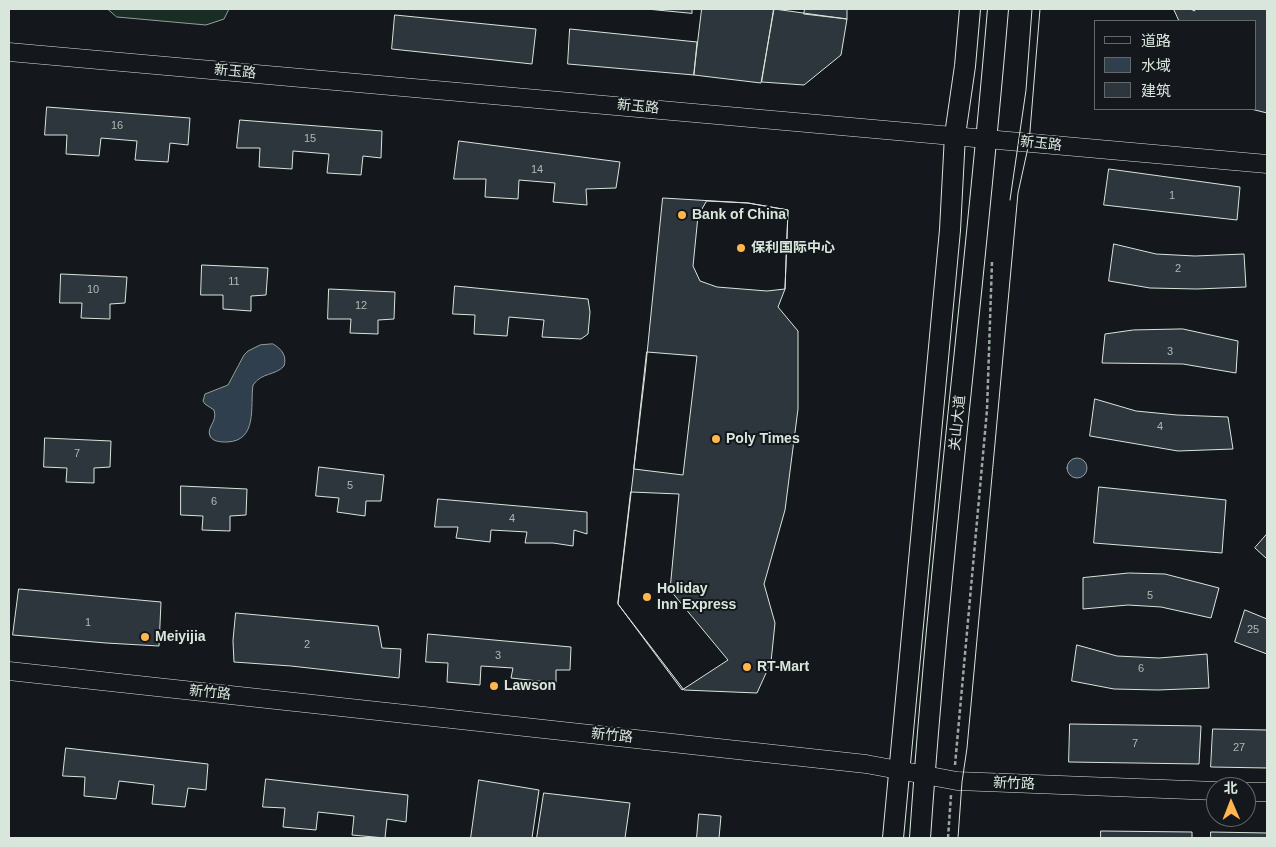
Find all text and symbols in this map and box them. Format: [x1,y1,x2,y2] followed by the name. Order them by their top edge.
[1094,20,1256,110] legend
[1141,32,1171,49] text: 道路
[1141,57,1171,74] text: 水域
[213,62,257,82] street label: 新玉路
[1141,82,1171,99] text: 建筑
[616,97,660,117] street label: 新玉路
[111,119,123,133] house number: 16
[304,132,316,146] house number: 15
[1019,133,1063,155] street label: 新玉路
[531,163,543,177] house number: 14
[1169,189,1175,203] house number: 1
[692,207,786,223] place label: Bank of China
[676,209,688,221] marker: Bank of China
[751,240,835,256] place label: 保利国际中心
[735,242,747,254] marker: 保利国际中心
[1175,262,1181,276] house number: 2
[228,275,240,289] house number: 11
[87,283,99,297] house number: 10
[355,299,367,313] house number: 12
[1167,345,1173,359] house number: 3
[947,394,969,452] street label: 关山大道
[1157,420,1163,434] house number: 4
[726,431,800,447] place label: Poly Times
[710,433,722,445] marker: Poly Times
[74,447,80,461] house number: 7
[347,479,353,493] house number: 5
[211,495,217,509] house number: 6
[509,512,515,526] house number: 4
[657,581,736,614] place label: Holiday Inn Express
[1147,589,1153,603] house number: 5
[641,591,653,603] marker: Holiday Inn Express
[85,616,91,630] house number: 1
[1247,623,1259,637] house number: 25
[155,629,206,645] place label: Meiyijia
[139,631,151,643] marker: Meiyijia
[304,638,310,652] house number: 2
[495,649,501,663] house number: 3
[757,659,809,675] place label: RT-Mart
[741,661,753,673] marker: RT-Mart
[1138,662,1144,676] house number: 6
[504,678,556,694] place label: Lawson
[488,680,500,692] marker: Lawson
[188,682,232,704] street label: 新竹路
[590,725,634,747] street label: 新竹路
[1132,737,1138,751] house number: 7
[1233,741,1245,755] house number: 27
[993,775,1035,793] street label: 新竹路
[1206,777,1256,827] north arrow
[1224,780,1238,796] text: 北

